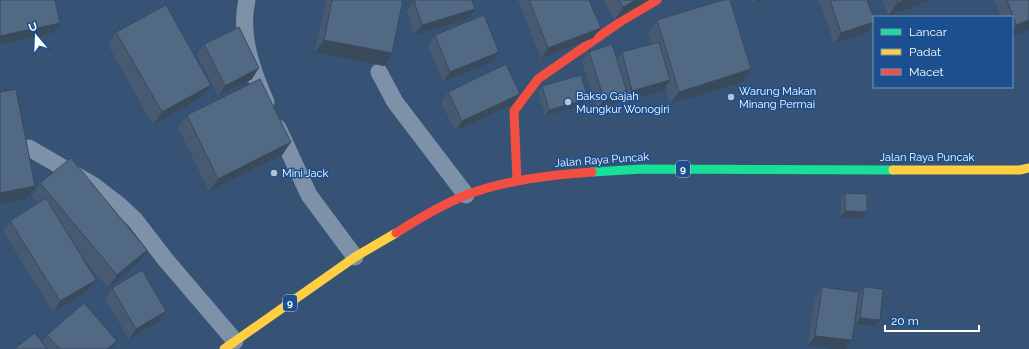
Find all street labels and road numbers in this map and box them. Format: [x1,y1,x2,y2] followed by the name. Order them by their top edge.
[554,150,650,170] street label: Jalan Raya Puncak
[880,151,974,164] street label: Jalan Raya Puncak
[676,161,690,177] road number: 9
[283,295,297,311] road number: 9

